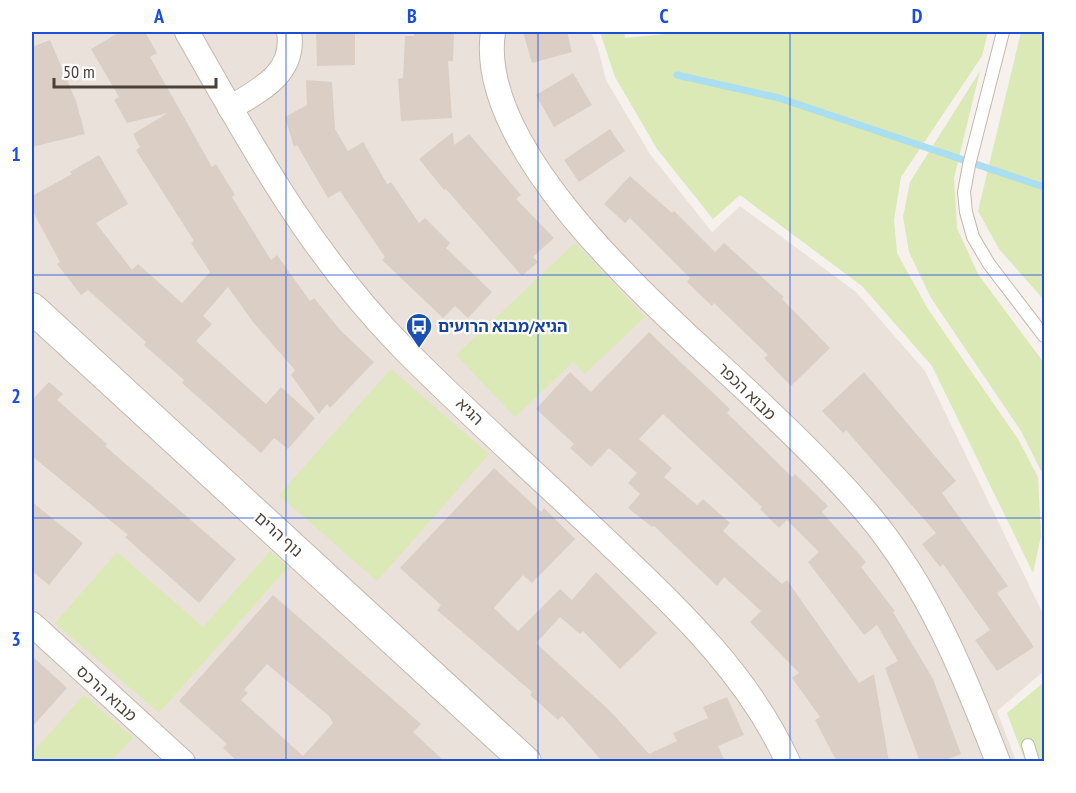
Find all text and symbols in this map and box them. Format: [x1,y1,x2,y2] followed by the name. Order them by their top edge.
[153,3,165,29] text: A
[407,3,417,29] text: B
[659,3,669,29] text: C
[912,3,923,29] text: D
[54,51,216,89] scale bar
[63,60,95,83] text: 50 m
[11,141,21,167] text: 1
[404,311,434,349] bus stop icon: הגיא/מבוא הרועים
[438,316,567,336] place label: הגיא/מבוא הרועים
[713,358,781,424] street label: מבוא הכפר
[11,383,21,409] text: 2
[452,393,488,429] street label: הגיא
[251,507,307,561] street label: נוף הרים
[11,626,21,652] text: 3
[73,661,141,725] street label: מבוא הרכס

